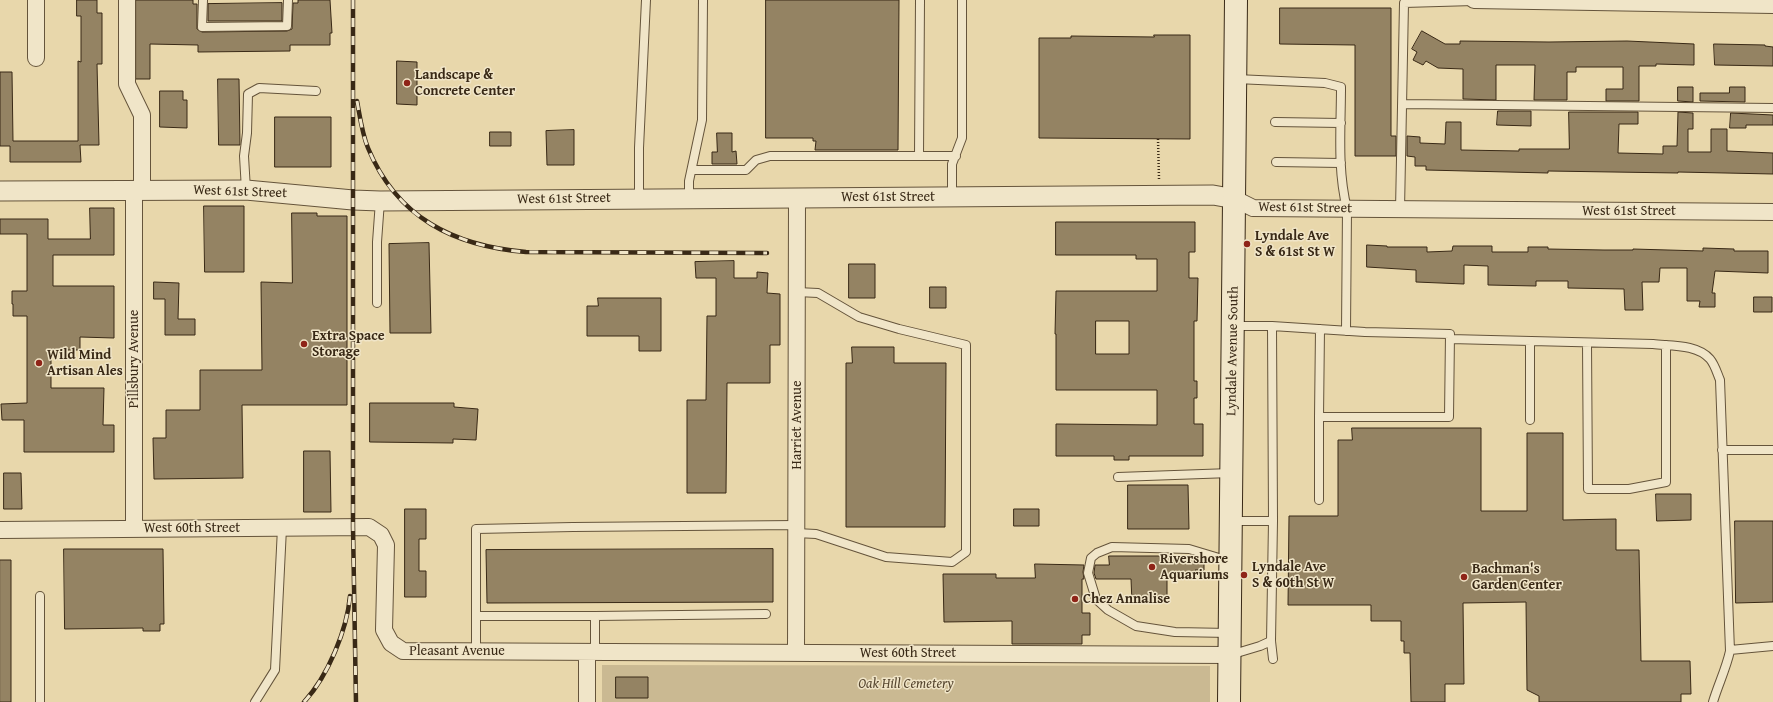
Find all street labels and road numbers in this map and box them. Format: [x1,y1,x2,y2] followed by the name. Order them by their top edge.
[193,182,287,202] street label: West 61st Street
[841,189,935,205] street label: West 61st Street
[517,190,611,208] street label: West 61st Street
[1258,199,1352,217] street label: West 61st Street
[1582,203,1676,219] street label: West 61st Street
[1223,286,1243,416] street label: Lyndale Avenue South
[126,310,142,408] street label: Pillsbury Avenue
[789,381,805,469] street label: Harriet Avenue
[144,520,240,536] street label: West 60th Street
[409,643,505,659] street label: Pleasant Avenue
[860,645,956,661] street label: West 60th Street

